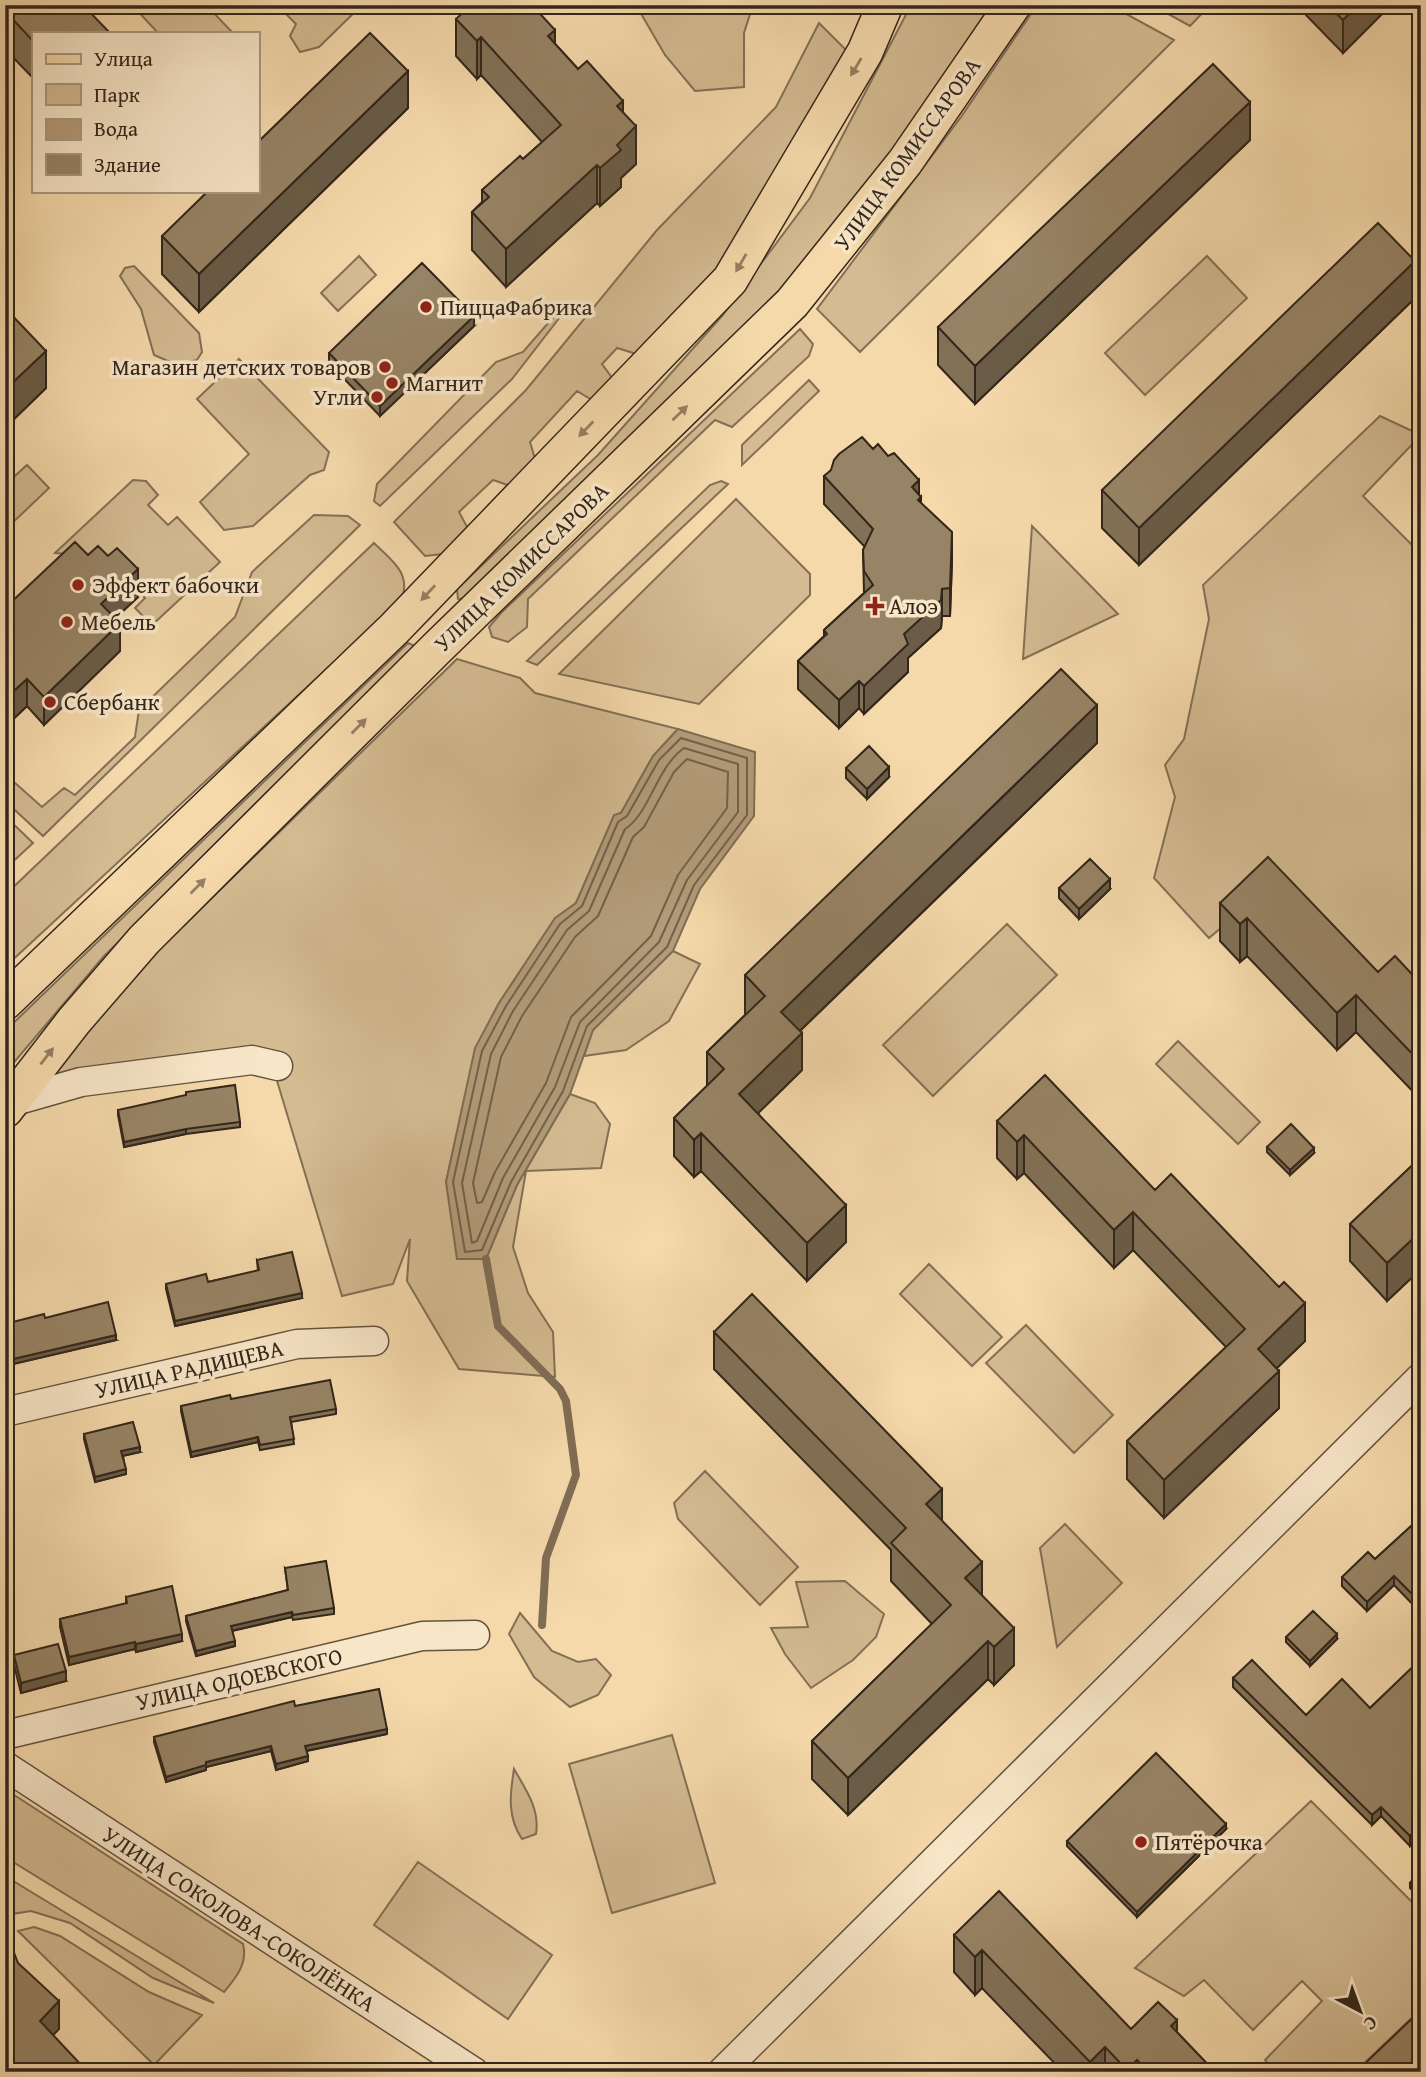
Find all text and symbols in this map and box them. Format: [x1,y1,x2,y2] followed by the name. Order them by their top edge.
[32,32,259,192] legend
[94,43,153,74] text: Улица
[825,50,988,257] street label: УЛИЦА КОМИССАРОВА
[850,57,862,76] one-way arrow
[94,79,140,110] text: Парк
[94,113,138,144] text: Вода
[94,149,161,180] text: Здание
[735,253,747,273] one-way arrow
[440,290,592,323] place label: ПиццаФабрика
[418,299,434,315] marker: ПиццаФабрика
[112,350,371,383] place label: Магазин детских товаров
[377,359,393,375] marker: Магазин детских товаров
[406,366,483,399] place label: Магнит
[384,375,400,391] marker: Магнит
[313,380,363,413] place label: Угли
[369,389,385,405] marker: Угли
[671,404,688,421] one-way arrow
[578,421,595,438] one-way arrow
[426,474,616,659] street label: УЛИЦА КОМИССАРОВА
[92,568,260,601] place label: Эффект бабочки
[70,577,86,593] marker: Эффект бабочки
[420,584,436,602] one-way arrow
[889,589,938,622] place label: Алоэ
[867,598,883,614] marker: Алоэ
[81,605,156,638] place label: Мебель
[59,614,75,630] marker: Мебель
[64,685,160,718] place label: Сбербанк
[42,694,58,710] marker: Сбербанк
[351,718,367,735] one-way arrow
[189,879,206,895] one-way arrow
[39,1048,54,1065] one-way arrow
[91,1331,286,1406] street label: УЛИЦА РАДИЩЕВА
[132,1639,345,1718] street label: УЛИЦА ОДОЕВСКОГО
[96,1818,383,2020] street label: УЛИЦА СОКОЛОВА-СОКОЛЁНКА
[1155,1825,1263,1858] place label: Пятёрочка
[1133,1834,1149,1850] marker: Пятёрочка
[1324,1976,1394,2046] north arrow
[1358,2010,1384,2038] text: С

